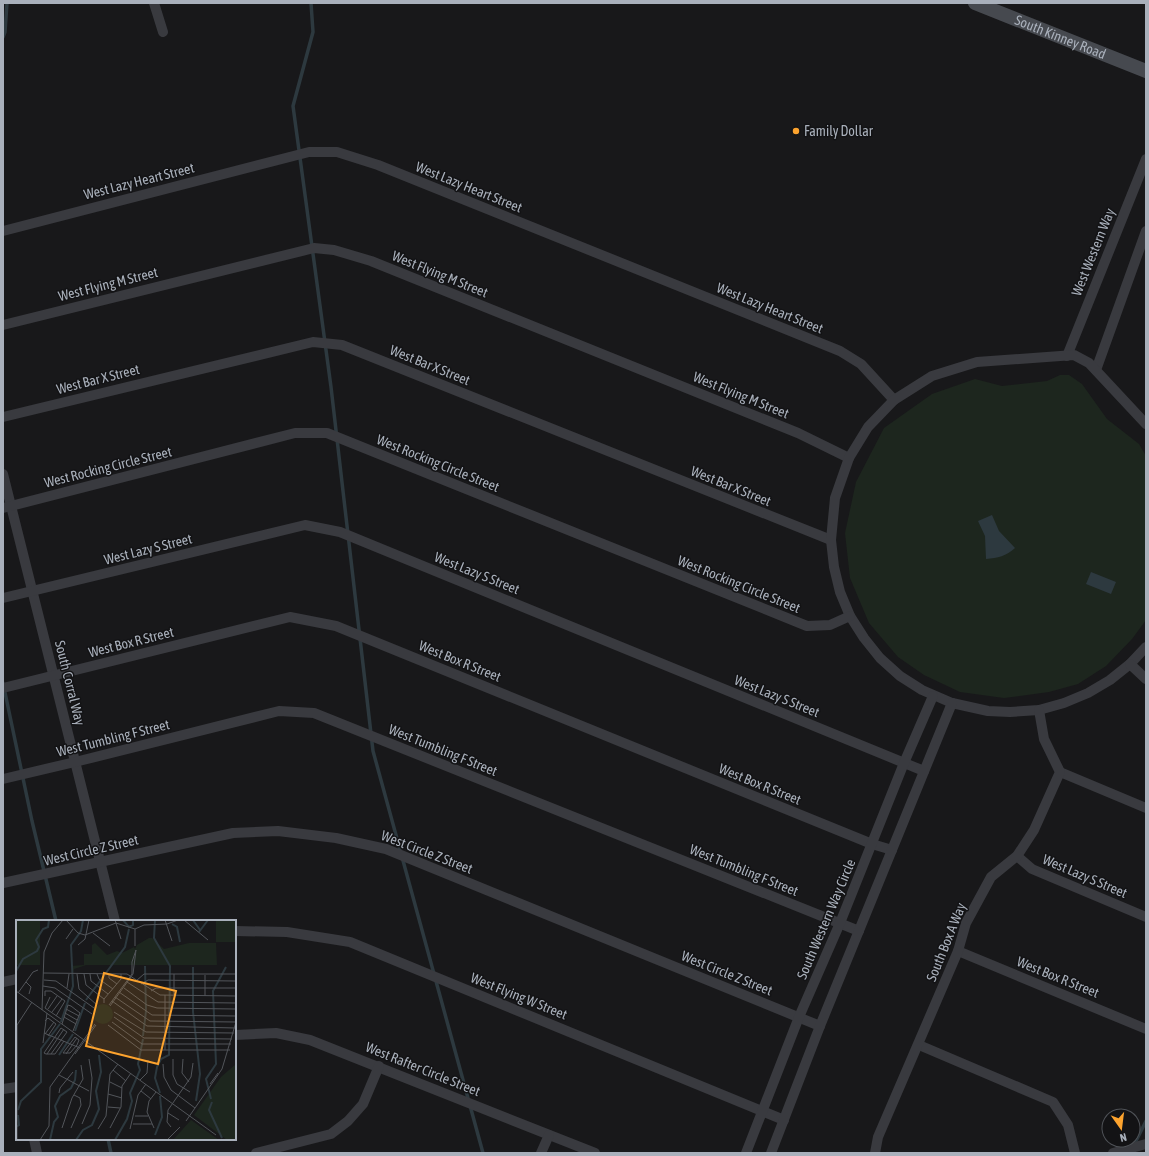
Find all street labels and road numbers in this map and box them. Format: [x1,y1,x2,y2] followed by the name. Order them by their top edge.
[1013,12,1108,62] street label: South Kinney Road
[413,158,525,216] street label: West Lazy Heart Street
[82,160,196,202] street label: West Lazy Heart Street
[1068,206,1118,298] street label: West Western Way
[390,247,490,301] street label: West Flying M Street
[57,264,159,304] street label: West Flying M Street
[714,279,826,337] street label: West Lazy Heart Street
[388,342,472,388] street label: West Bar X Street
[55,361,141,397] street label: West Bar X Street
[691,368,791,422] street label: West Flying M Street
[374,431,502,495] street label: West Rocking Circle Street
[43,443,173,491] street label: West Rocking Circle Street
[689,463,773,509] street label: West Bar X Street
[102,530,194,568] street label: West Lazy S Street
[432,549,522,597] street label: West Lazy S Street
[675,552,803,616] street label: West Rocking Circle Street
[87,624,175,660] street label: West Box R Street
[417,637,503,685] street label: West Box R Street
[52,639,88,727] street label: South Corral Way
[732,672,822,720] street label: West Lazy S Street
[55,716,171,760] street label: West Tumbling F Street
[386,721,500,779] street label: West Tumbling F Street
[717,760,803,808] street label: West Box R Street
[379,827,475,877] street label: West Circle Z Street
[42,831,140,869] street label: West Circle Z Street
[687,841,801,899] street label: West Tumbling F Street
[1040,851,1130,901] street label: West Lazy S Street
[793,857,859,981] street label: South Western Way Circle
[923,900,969,984] street label: South Box A Way
[679,947,775,999] street label: West Circle Z Street
[1015,953,1101,1001] street label: West Box R Street
[468,969,570,1023] street label: West Flying W Street
[363,1039,483,1099] street label: West Rafter Circle Street

